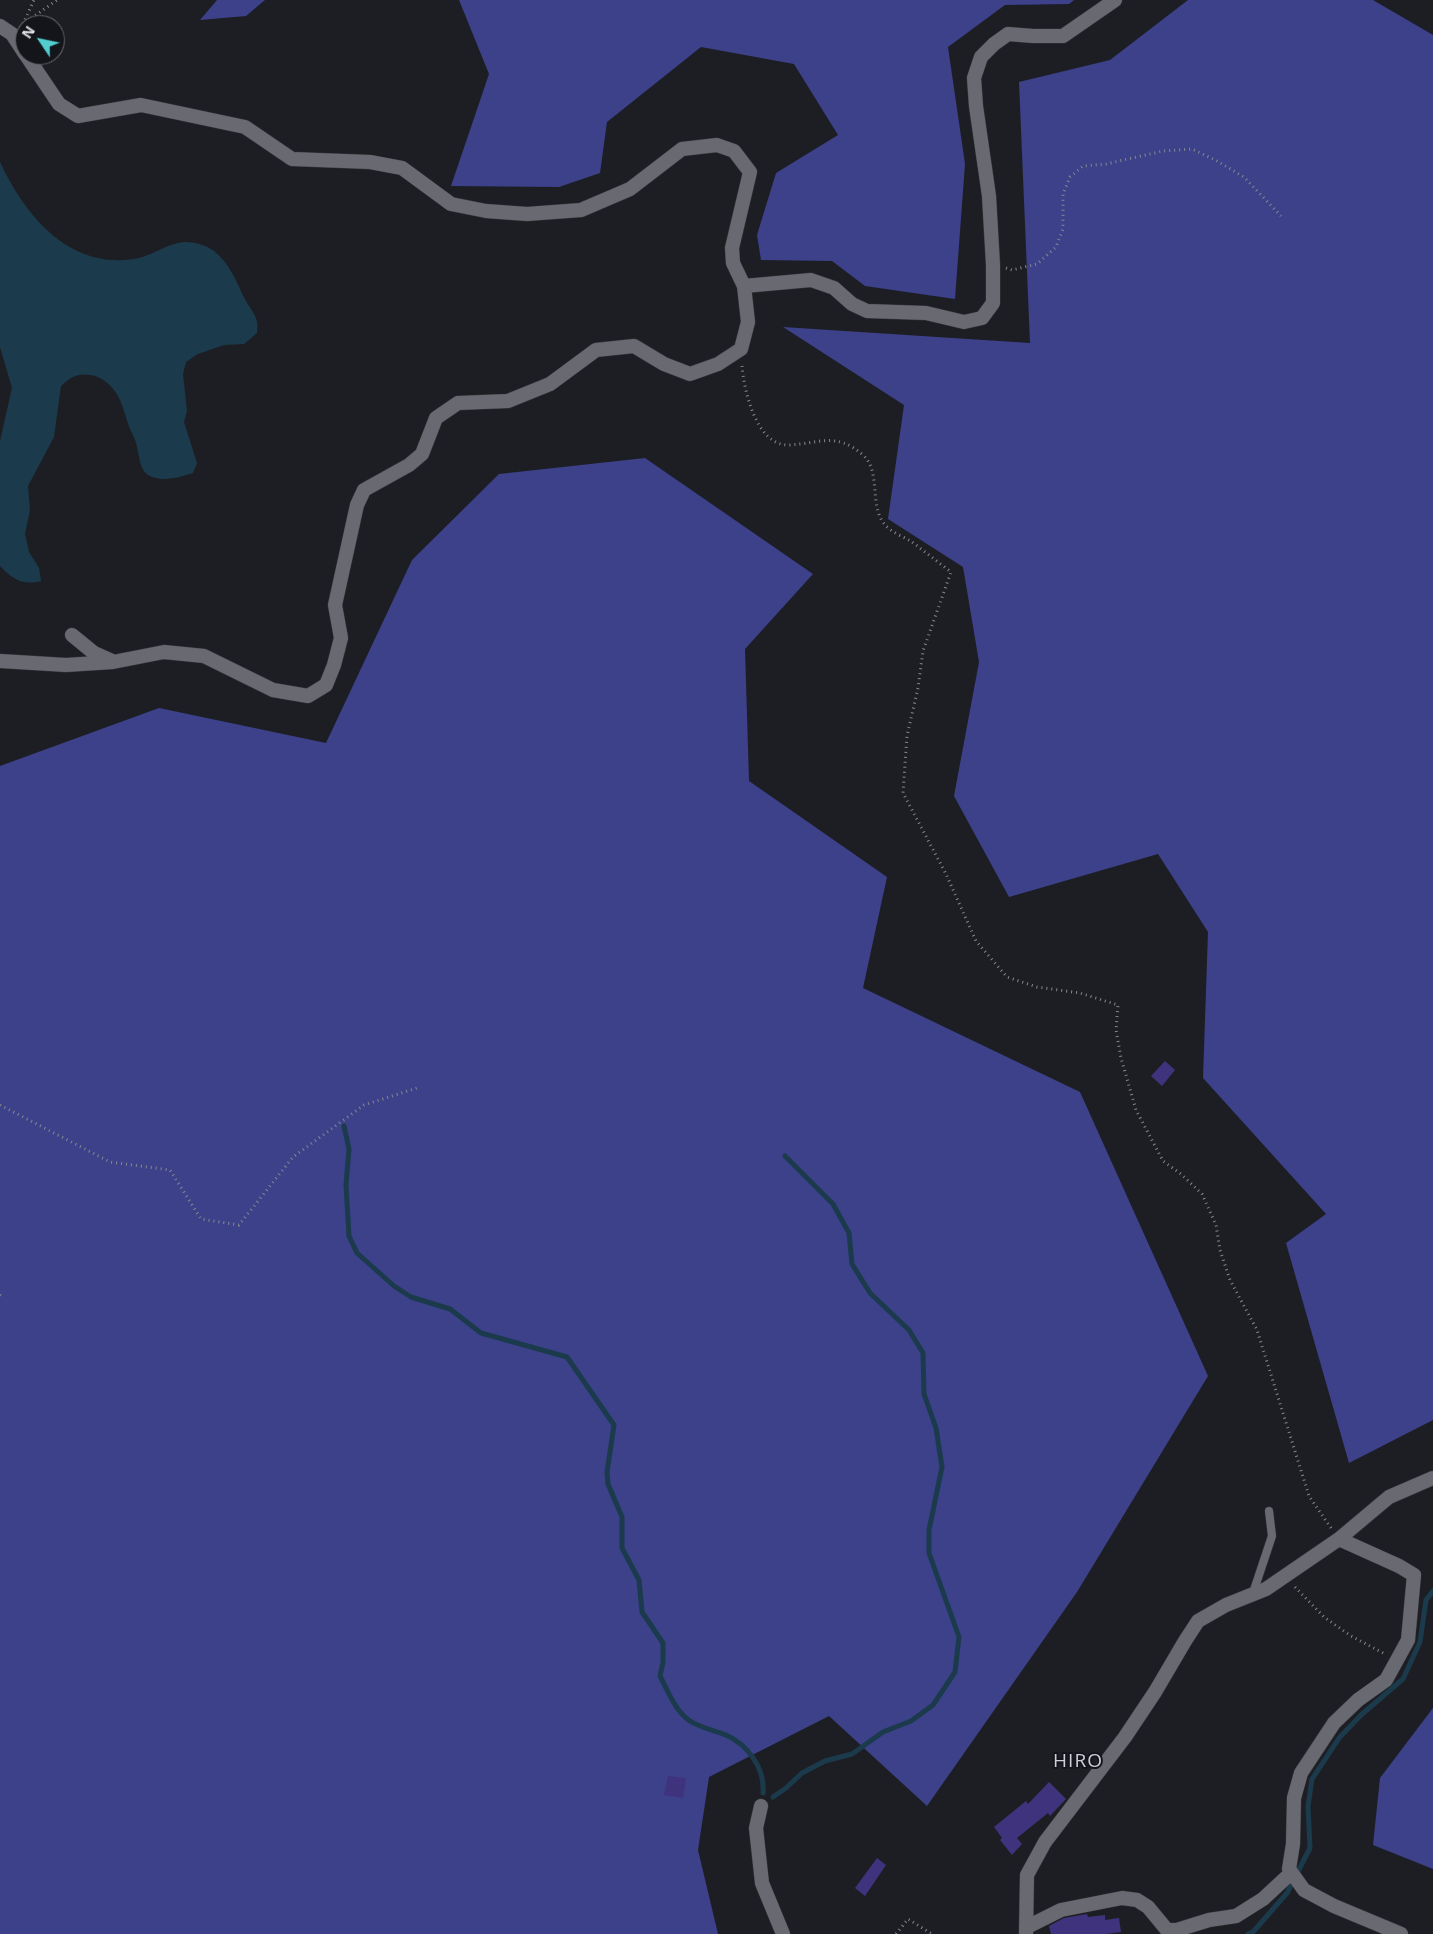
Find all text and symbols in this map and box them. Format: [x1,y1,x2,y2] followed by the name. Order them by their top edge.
[15,15,65,65] north arrow
[17,22,39,42] text: N
[1053,1751,1103,1773] district label: HIRO

